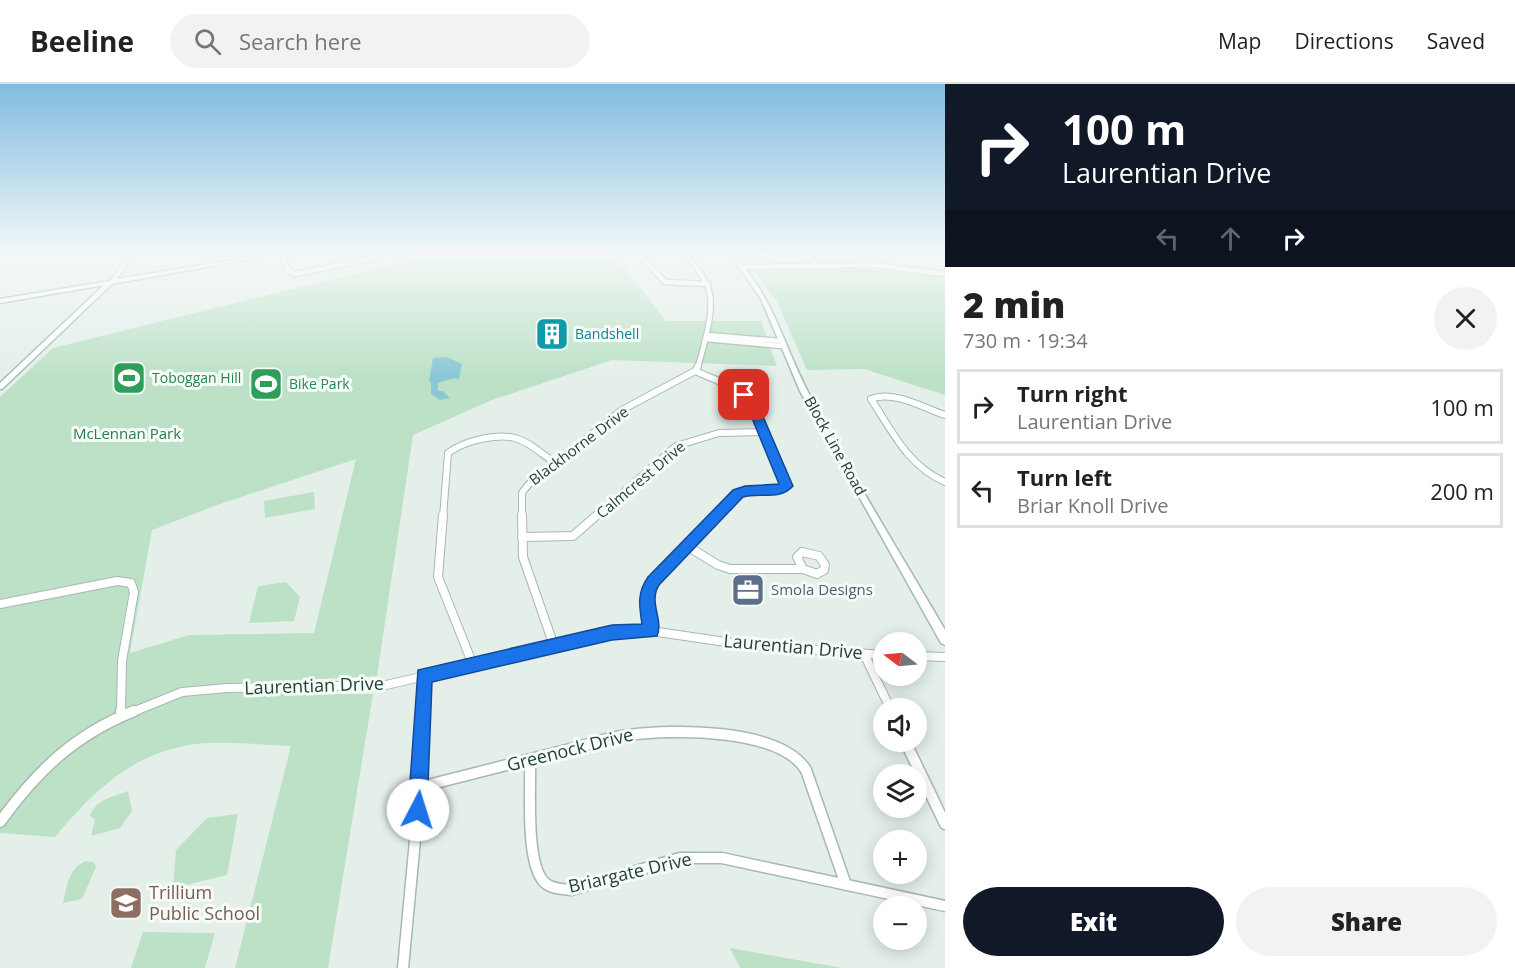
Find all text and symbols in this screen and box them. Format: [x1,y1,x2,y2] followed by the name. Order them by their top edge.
[170,14,590,68] search box
[30,22,134,60] text: Beeline
[191,25,224,58] icon: search
[239,26,362,56] text: Search here
[1218,27,1261,55] text: Map
[1294,27,1394,55] text: Directions
[1427,27,1485,55] text: Saved
[1062,100,1186,157] text: 100 m
[963,108,1041,186] icon: right
[1062,154,1272,191] text: Laurentian Drive
[1151,222,1184,255] icon: left
[1214,222,1247,255] icon: ahead
[1277,222,1310,255] icon: right
[963,280,1065,329] text: 2 min
[1434,287,1497,350] button: close
[534,316,570,352] building icon: Bandshell
[575,324,639,343] place label: Bandshell
[963,327,1088,354] text: 730 m · 19:34
[111,360,147,396] sports icon: Toboggan Hill
[248,366,284,402] sports icon: Bike Park
[152,368,241,387] place label: Toboggan Hill
[718,369,769,420] pin
[289,374,350,393] place label: Bike Park
[727,378,760,411] icon: arrive
[1017,378,1128,408] text: Turn right
[966,390,999,423] icon: right
[800,392,871,499] street label: Block Line Road
[1430,392,1494,422] text: 100 m
[525,401,632,489] street label: Blackhorne Drive
[1017,408,1172,435] text: Laurentian Drive
[73,423,181,443] park label: McLennan Park
[592,436,689,522] street label: Calmcrest Drive
[1017,462,1112,492] text: Turn left
[966,474,999,507] icon: left
[1430,476,1494,506] text: 200 m
[1017,492,1168,519] text: Briar Knoll Drive
[730,572,766,608] office icon: Smola Designs
[771,579,873,599] place label: Smola Designs
[722,628,864,664] street label: Laurentian Drive
[873,632,927,686] north arrow
[873,632,927,950] map controls
[244,671,384,699] street label: Laurentian Drive
[873,698,927,752] button: sound
[504,722,635,776] street label: Greenock Drive
[873,764,927,818] button: layers
[386,778,450,842] position arrow
[873,830,927,884] button: +
[566,846,694,898] street label: Briargate Drive
[149,880,260,925] place label: Trillium Public School
[108,885,144,921] school or university icon: Trillium Public School
[963,887,1224,956] button: Exit
[1236,887,1497,956] button: Share
[873,896,927,950] button: −

